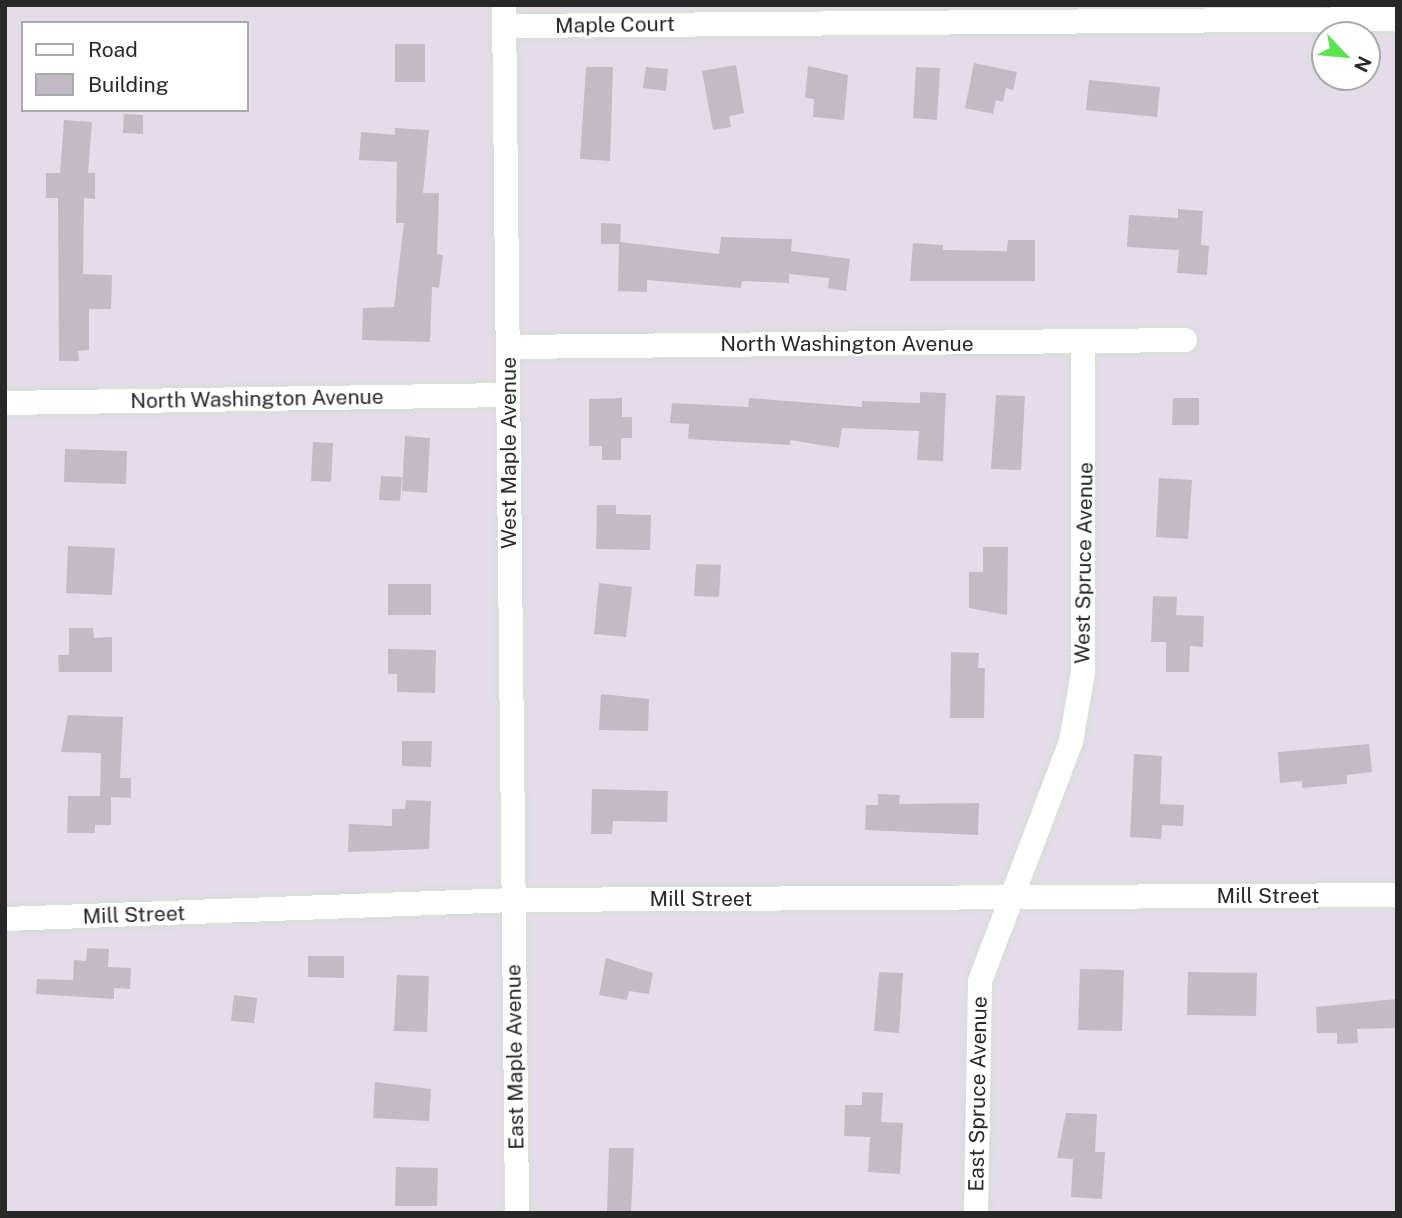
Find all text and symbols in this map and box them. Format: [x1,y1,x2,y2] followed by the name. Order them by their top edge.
[555,11,675,39] street label: Maple Court
[21,21,248,112] legend
[1311,21,1381,91] north arrow
[88,37,138,62] text: Road
[1350,53,1376,76] text: N
[88,72,169,97] text: Building
[720,331,974,357] street label: North Washington Avenue
[496,357,522,549] street label: West Maple Avenue
[130,384,384,414] street label: North Washington Avenue
[1070,462,1098,664] street label: West Spruce Avenue
[1217,883,1319,909] street label: Mill Street
[650,886,752,912] street label: Mill Street
[82,901,186,929] street label: Mill Street
[501,964,529,1150] street label: East Maple Avenue
[964,996,992,1192] street label: East Spruce Avenue

